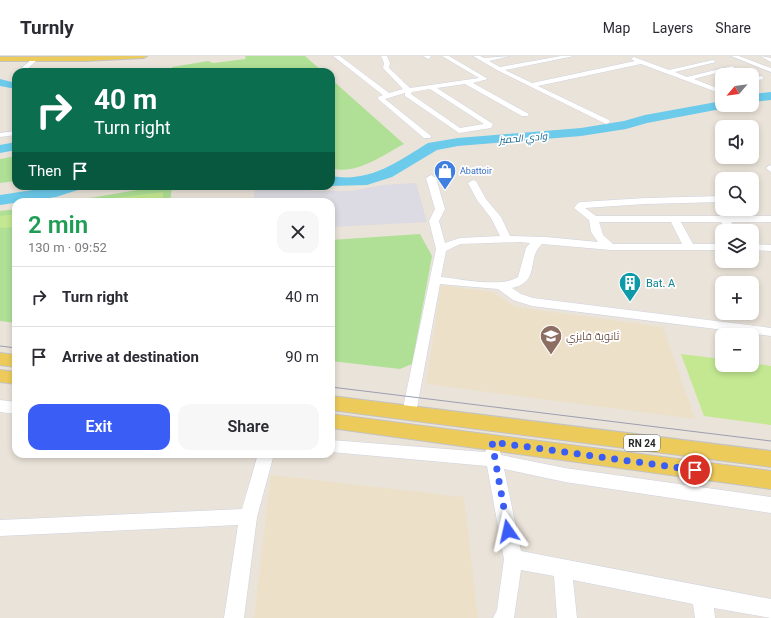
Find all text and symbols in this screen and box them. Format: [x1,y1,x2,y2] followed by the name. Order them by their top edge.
[20,16,74,39] text: Turnly
[603,20,630,36] text: Map
[652,20,693,36] text: Layers
[715,20,751,36] text: Share
[715,68,759,112] north arrow
[715,68,759,372] map controls
[94,83,157,116] text: 40 m
[28,84,80,136] icon: right
[94,117,171,138] text: Turn right
[715,120,759,164] button: sound
[496,130,548,149] water label: وادي الحميز
[432,158,458,191] shop icon: Abattoir
[69,160,91,182] icon: arrive
[28,162,61,180] text: Then
[460,166,492,176] place label: Abattoir
[715,172,759,216] button: search
[28,211,88,239] text: 2 min
[277,211,319,253] button: close
[715,224,759,268] button: layers
[28,240,107,255] text: 130 m · 09:52
[617,270,643,303] building icon: Bat. A
[715,276,759,320] button: +
[646,277,676,290] place label: Bat. A
[28,286,50,308] icon: right
[62,288,128,306] text: Turn right
[285,288,319,306] text: 40 m
[538,323,564,356] school or university icon: ثانوية فايزي
[715,328,759,372] button: −
[566,330,620,345] place label: ثانوية فايزي
[28,346,50,368] icon: arrive
[62,348,199,366] text: Arrive at destination
[285,348,319,366] text: 90 m
[28,404,170,450] button: Exit
[178,404,319,450] button: Share
[624,435,660,451] road number: RN 24
[678,453,712,487] pin
[684,459,706,481] icon: arrive
[487,510,529,552] position arrow

